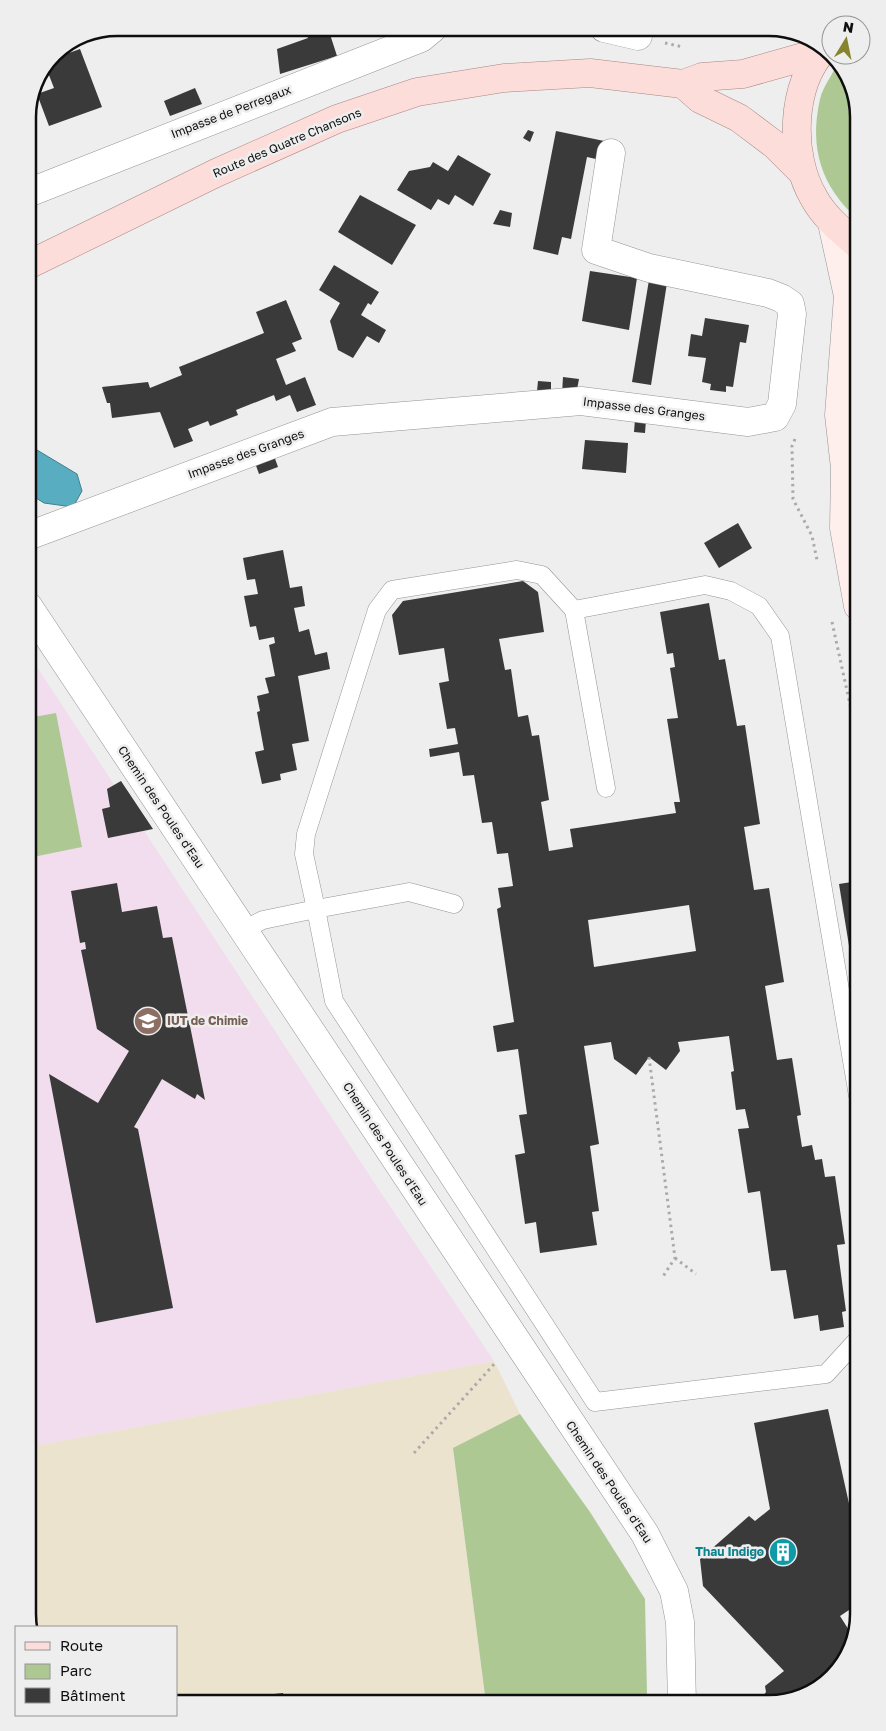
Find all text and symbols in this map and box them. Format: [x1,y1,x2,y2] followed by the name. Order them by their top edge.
[821,15,871,65] north arrow
[842,17,855,36] text: N
[169,82,293,141] street label: Impasse de Perregaux
[210,104,363,181] street label: Route des Quatre Chansons
[582,394,706,423] street label: Impasse des Granges
[186,425,306,482] street label: Impasse des Granges
[115,743,208,871] street label: Chemin des Poules d'Eau
[133,1006,163,1036] school or university icon: IUT de Chimie
[167,1013,248,1028] place label: IUT de Chimie
[340,1079,431,1208] street label: Chemin des Poules d'Eau
[563,1418,656,1546] street label: Chemin des Poules d'Eau
[768,1537,798,1567] building icon: Thau Indigo
[695,1544,764,1559] place label: Thau Indigo
[15,1626,178,1716] legend
[60,1636,103,1654] text: Route
[60,1661,92,1679] text: Parc
[60,1686,125,1704] text: Bâtiment

